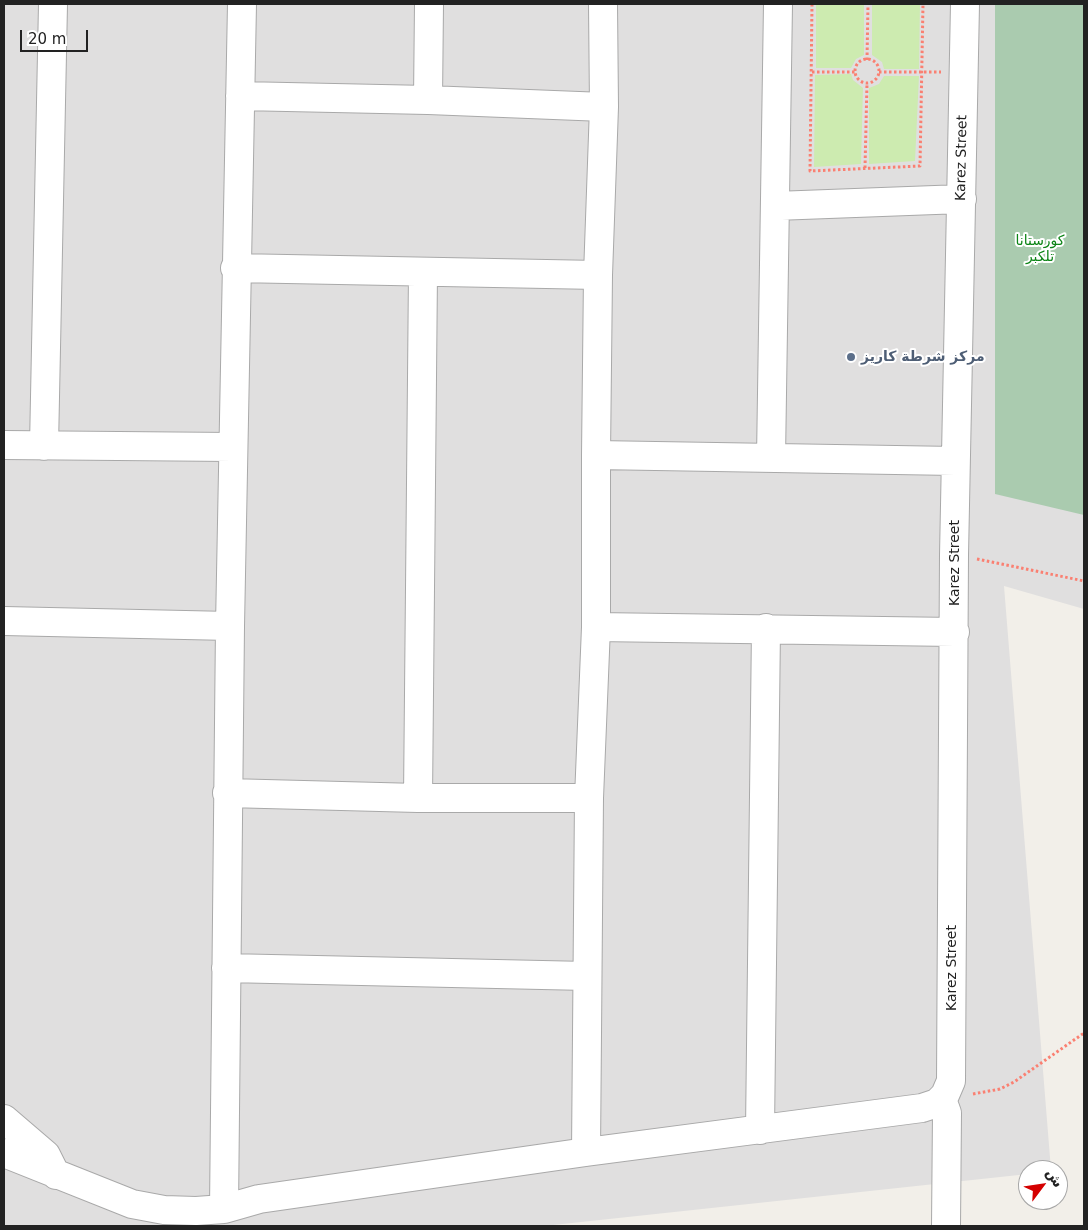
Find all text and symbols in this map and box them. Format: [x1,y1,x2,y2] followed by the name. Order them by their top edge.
[22,20,90,52] scale bar
[28,30,66,48] text: 20 m
[953,115,971,201] street label: Karez Street
[1015,233,1065,266] park label: كورستانا تلكبر
[861,349,985,365] place label: مركز شرطة كاريز
[845,351,857,363] marker: مركز شرطة كاريز
[947,520,963,606] street label: Karez Street
[944,925,960,1011] street label: Karez Street
[1018,1160,1068,1210] north arrow
[1043,1165,1067,1190] text: ش

